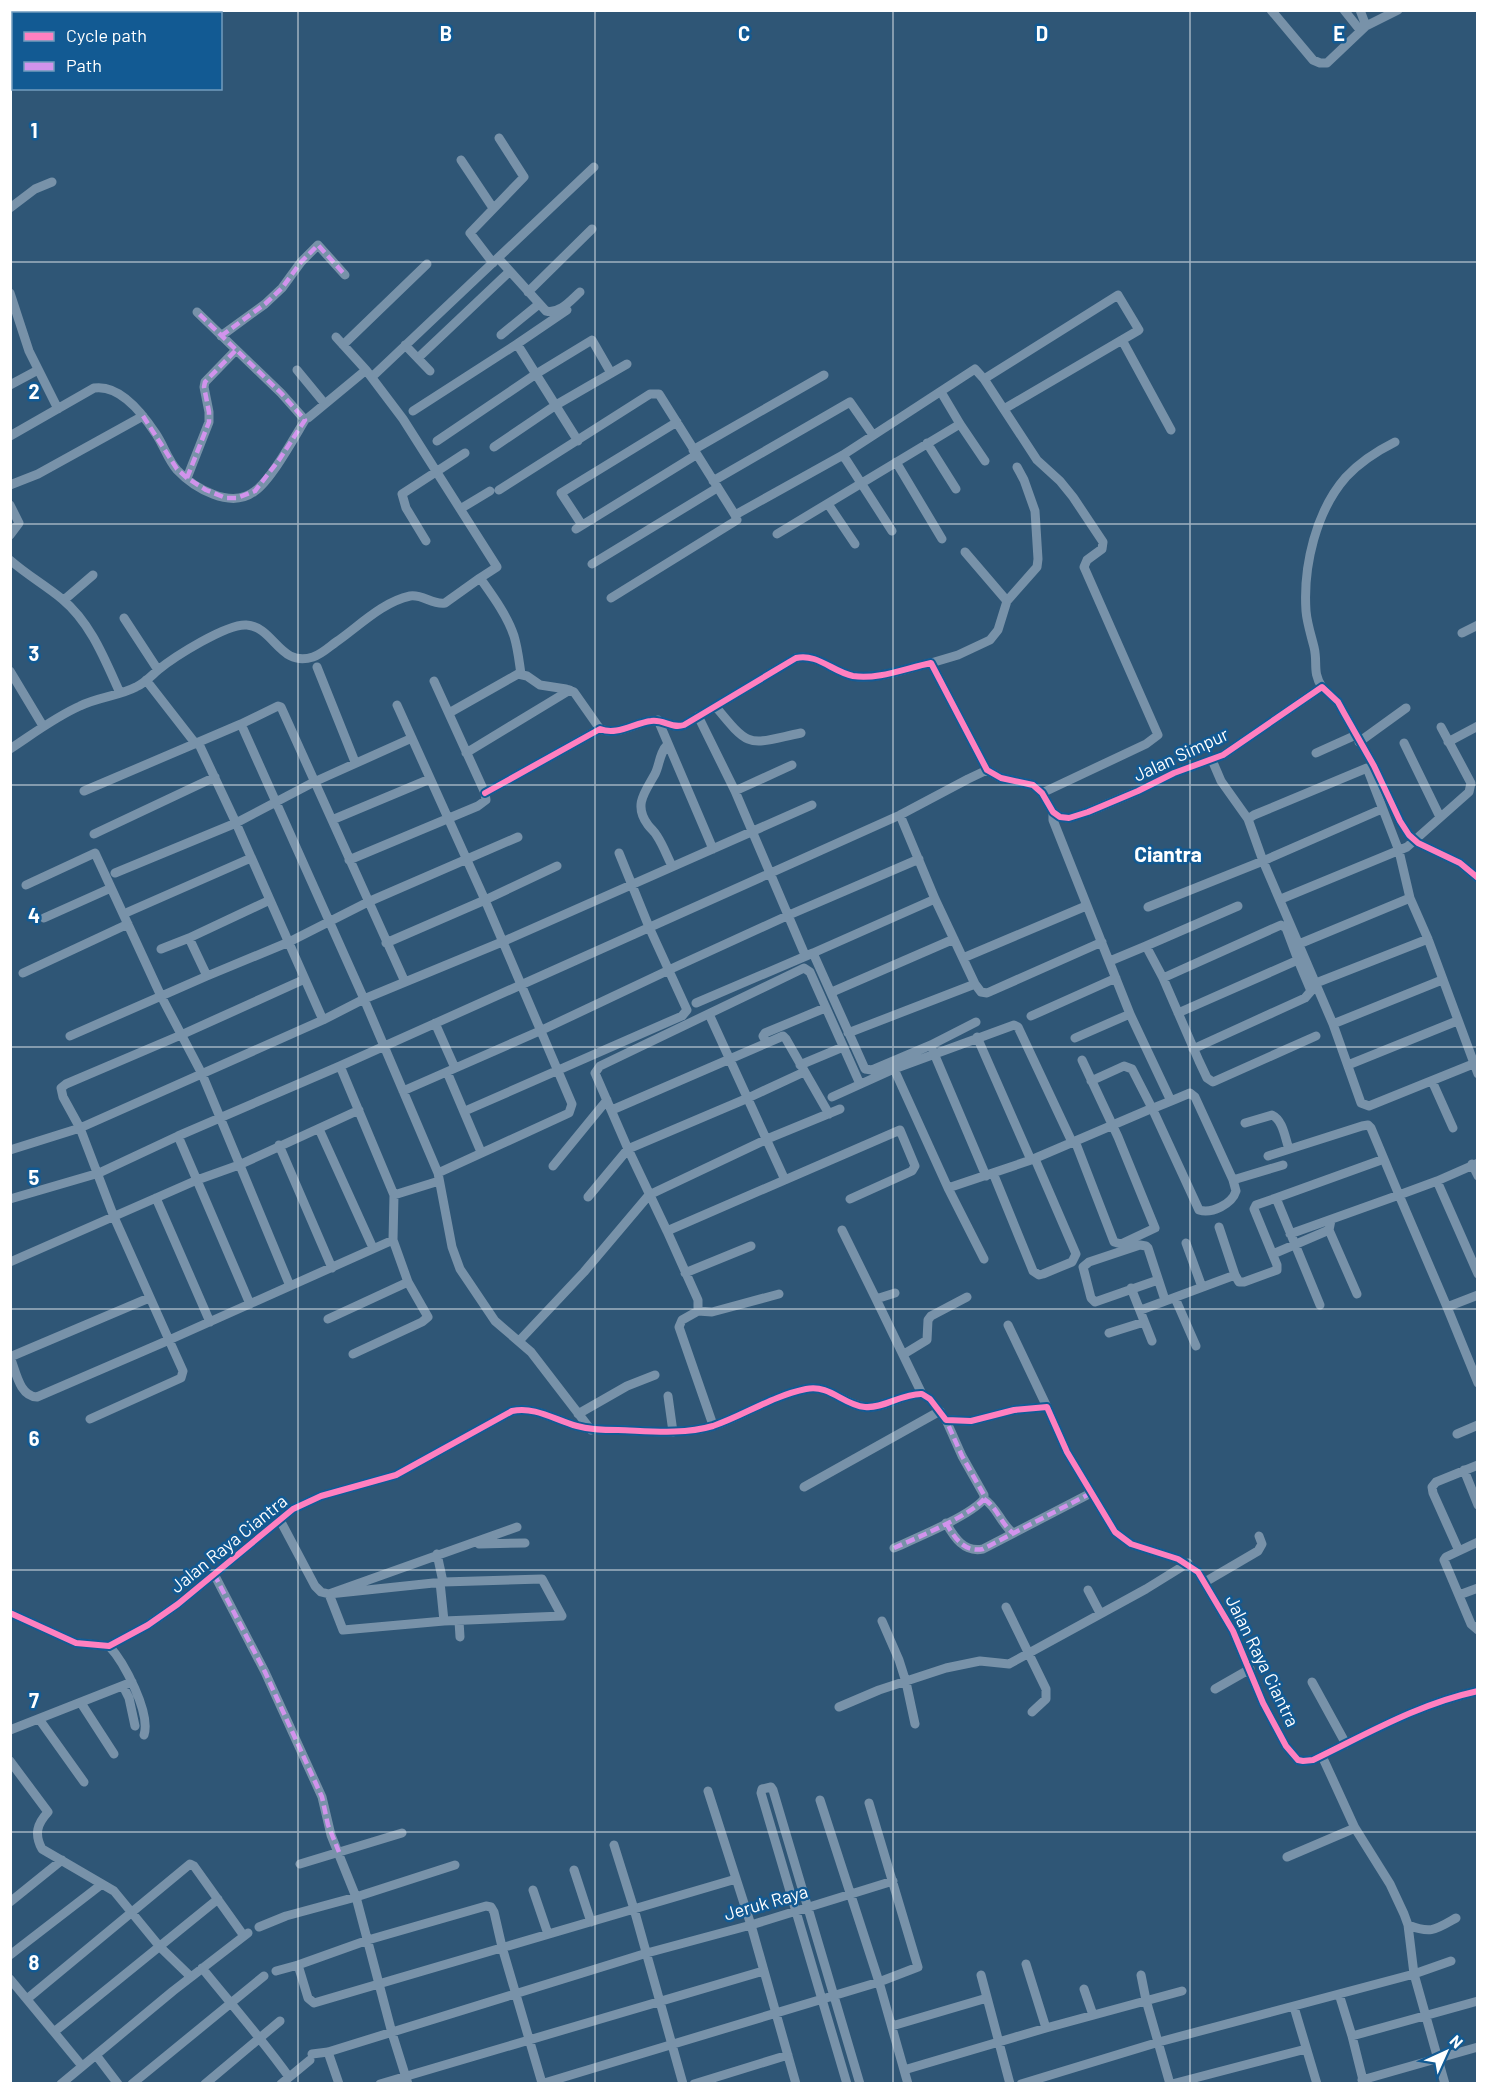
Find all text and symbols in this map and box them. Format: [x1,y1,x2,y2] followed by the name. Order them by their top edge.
[12,12,222,90] legend
[440,21,452,45] text: B
[738,21,750,45] text: C
[1036,21,1048,45] text: D
[1333,21,1345,45] text: E
[66,24,147,46] text: Cycle path
[66,54,102,76] text: Path
[30,118,38,142] text: 1
[28,379,40,403] text: 2
[29,641,39,665] text: 3
[1130,722,1232,786] street label: Jalan Simpur
[1134,841,1202,866] district label: Ciantra
[28,903,40,927] text: 4
[29,1165,40,1189] text: 5
[29,1426,40,1450] text: 6
[166,1489,291,1597] street label: Jalan Raya Ciantra
[1221,1591,1304,1730] street label: Jalan Raya Ciantra
[29,1688,39,1712] text: 7
[721,1880,810,1924] street label: Jeruk Raya
[29,1950,40,1974] text: 8
[1416,2022,1476,2082] north arrow
[1446,2031,1467,2052] text: N

